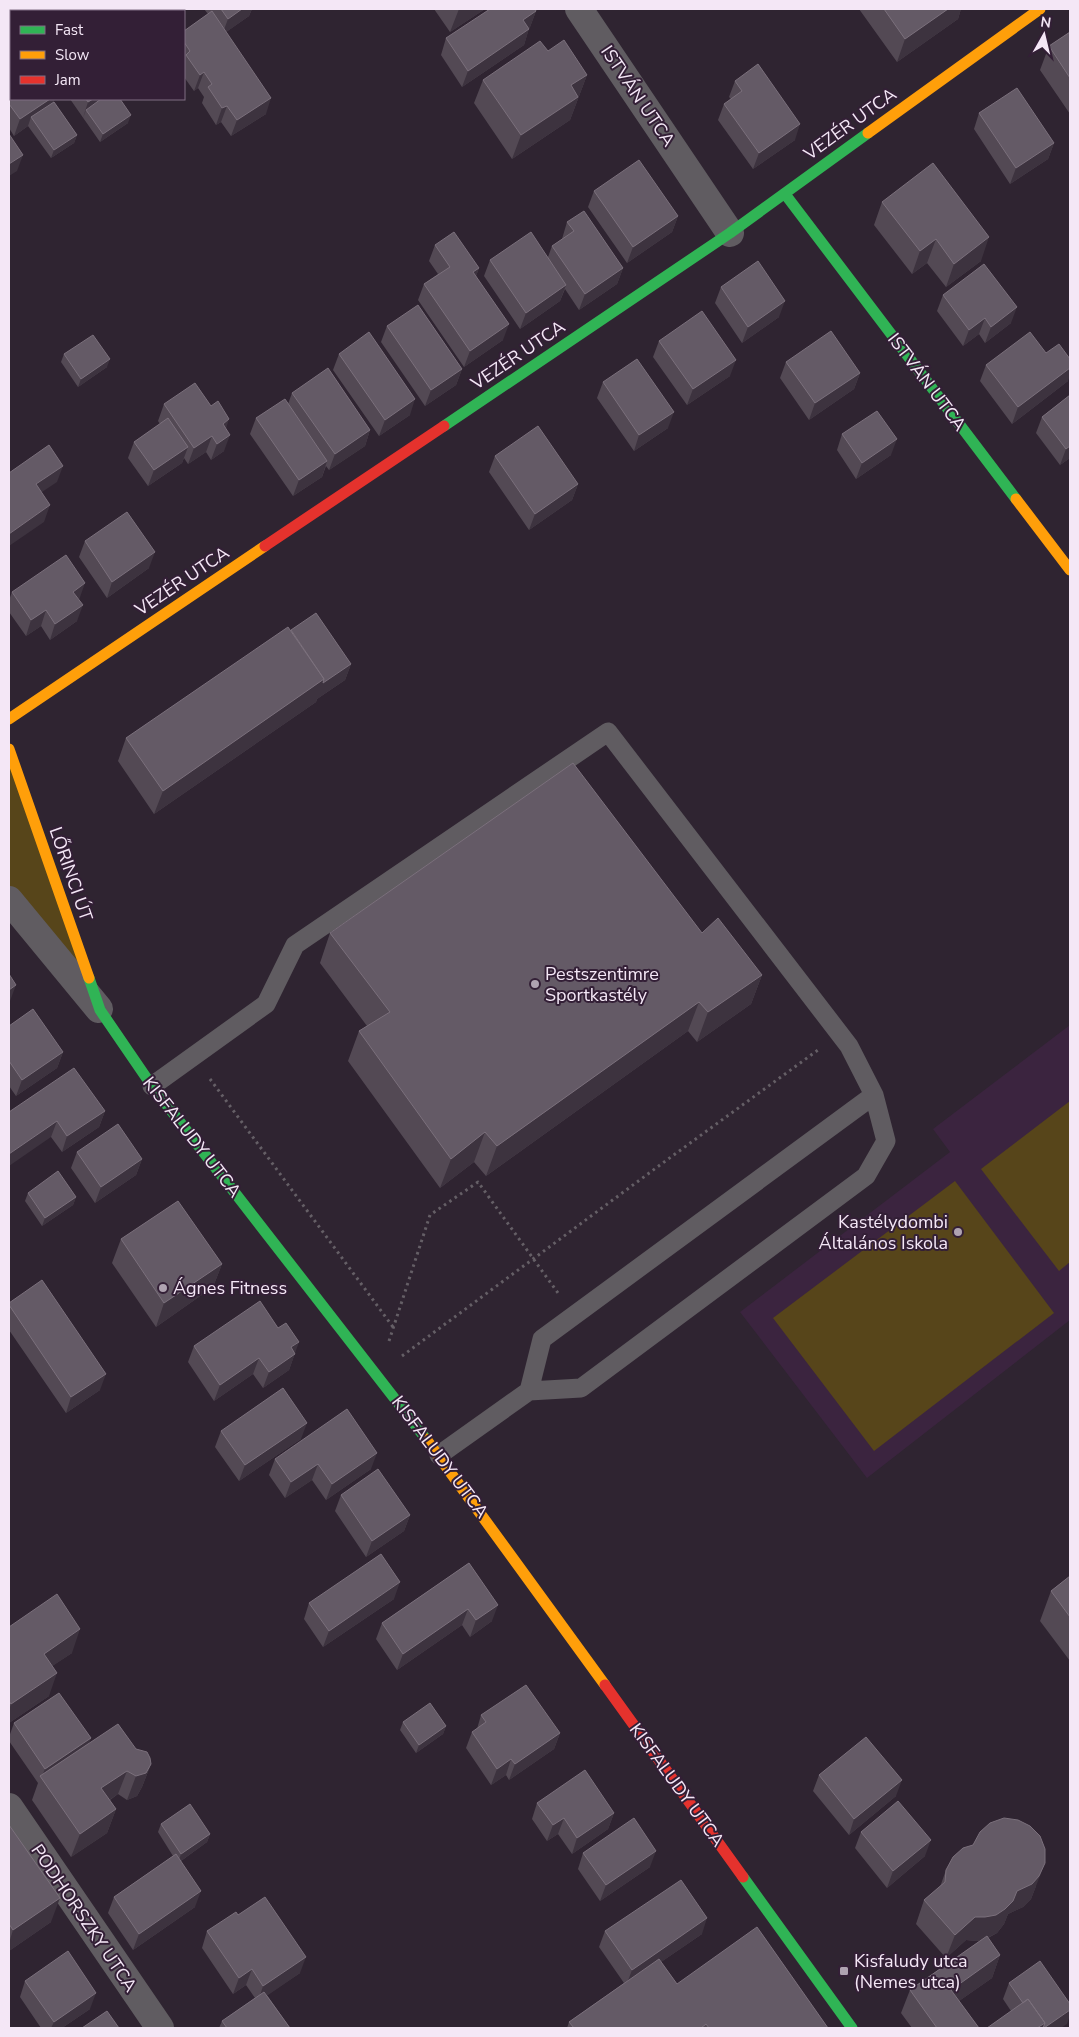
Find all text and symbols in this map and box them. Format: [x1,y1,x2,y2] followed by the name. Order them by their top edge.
[10,10,185,100] legend
[1019,10,1069,60] north arrow
[1039,12,1052,33] text: N
[55,20,84,40] text: Fast
[595,41,681,151] street label: ISTVÁN UTCA
[55,45,90,65] text: Slow
[54,70,81,90] text: Jam
[798,82,901,166] street label: VEZÉR UTCA
[465,315,570,396] street label: VEZÉR UTCA
[882,328,972,436] street label: ISTVÁN UTCA
[129,541,234,622] street label: VEZÉR UTCA
[44,824,98,924] street label: LŐRINCI ÚT
[545,962,659,1007] place label: Pestszentimre Sportkastély
[529,978,541,990] marker: Pestszentimre Sportkastély
[137,1072,247,1202] street label: KISFALUDY UTCA
[819,1210,948,1255] place label: Kastélydombi Általános Iskola
[952,1226,964,1238] marker: Kastélydombi Általános Iskola
[173,1276,287,1300] place label: Ágnes Fitness
[157,1282,169,1294] marker: Ágnes Fitness
[386,1391,494,1523] street label: KISFALUDY UTCA
[624,1718,730,1852] street label: KISFALUDY UTCA
[26,1839,142,1997] street label: PODHORSZKY UTCA
[854,1949,967,1994] place label: Kisfaludy utca (Nemes utca)
[838,1965,850,1977] marker: Kisfaludy utca (Nemes utca)

